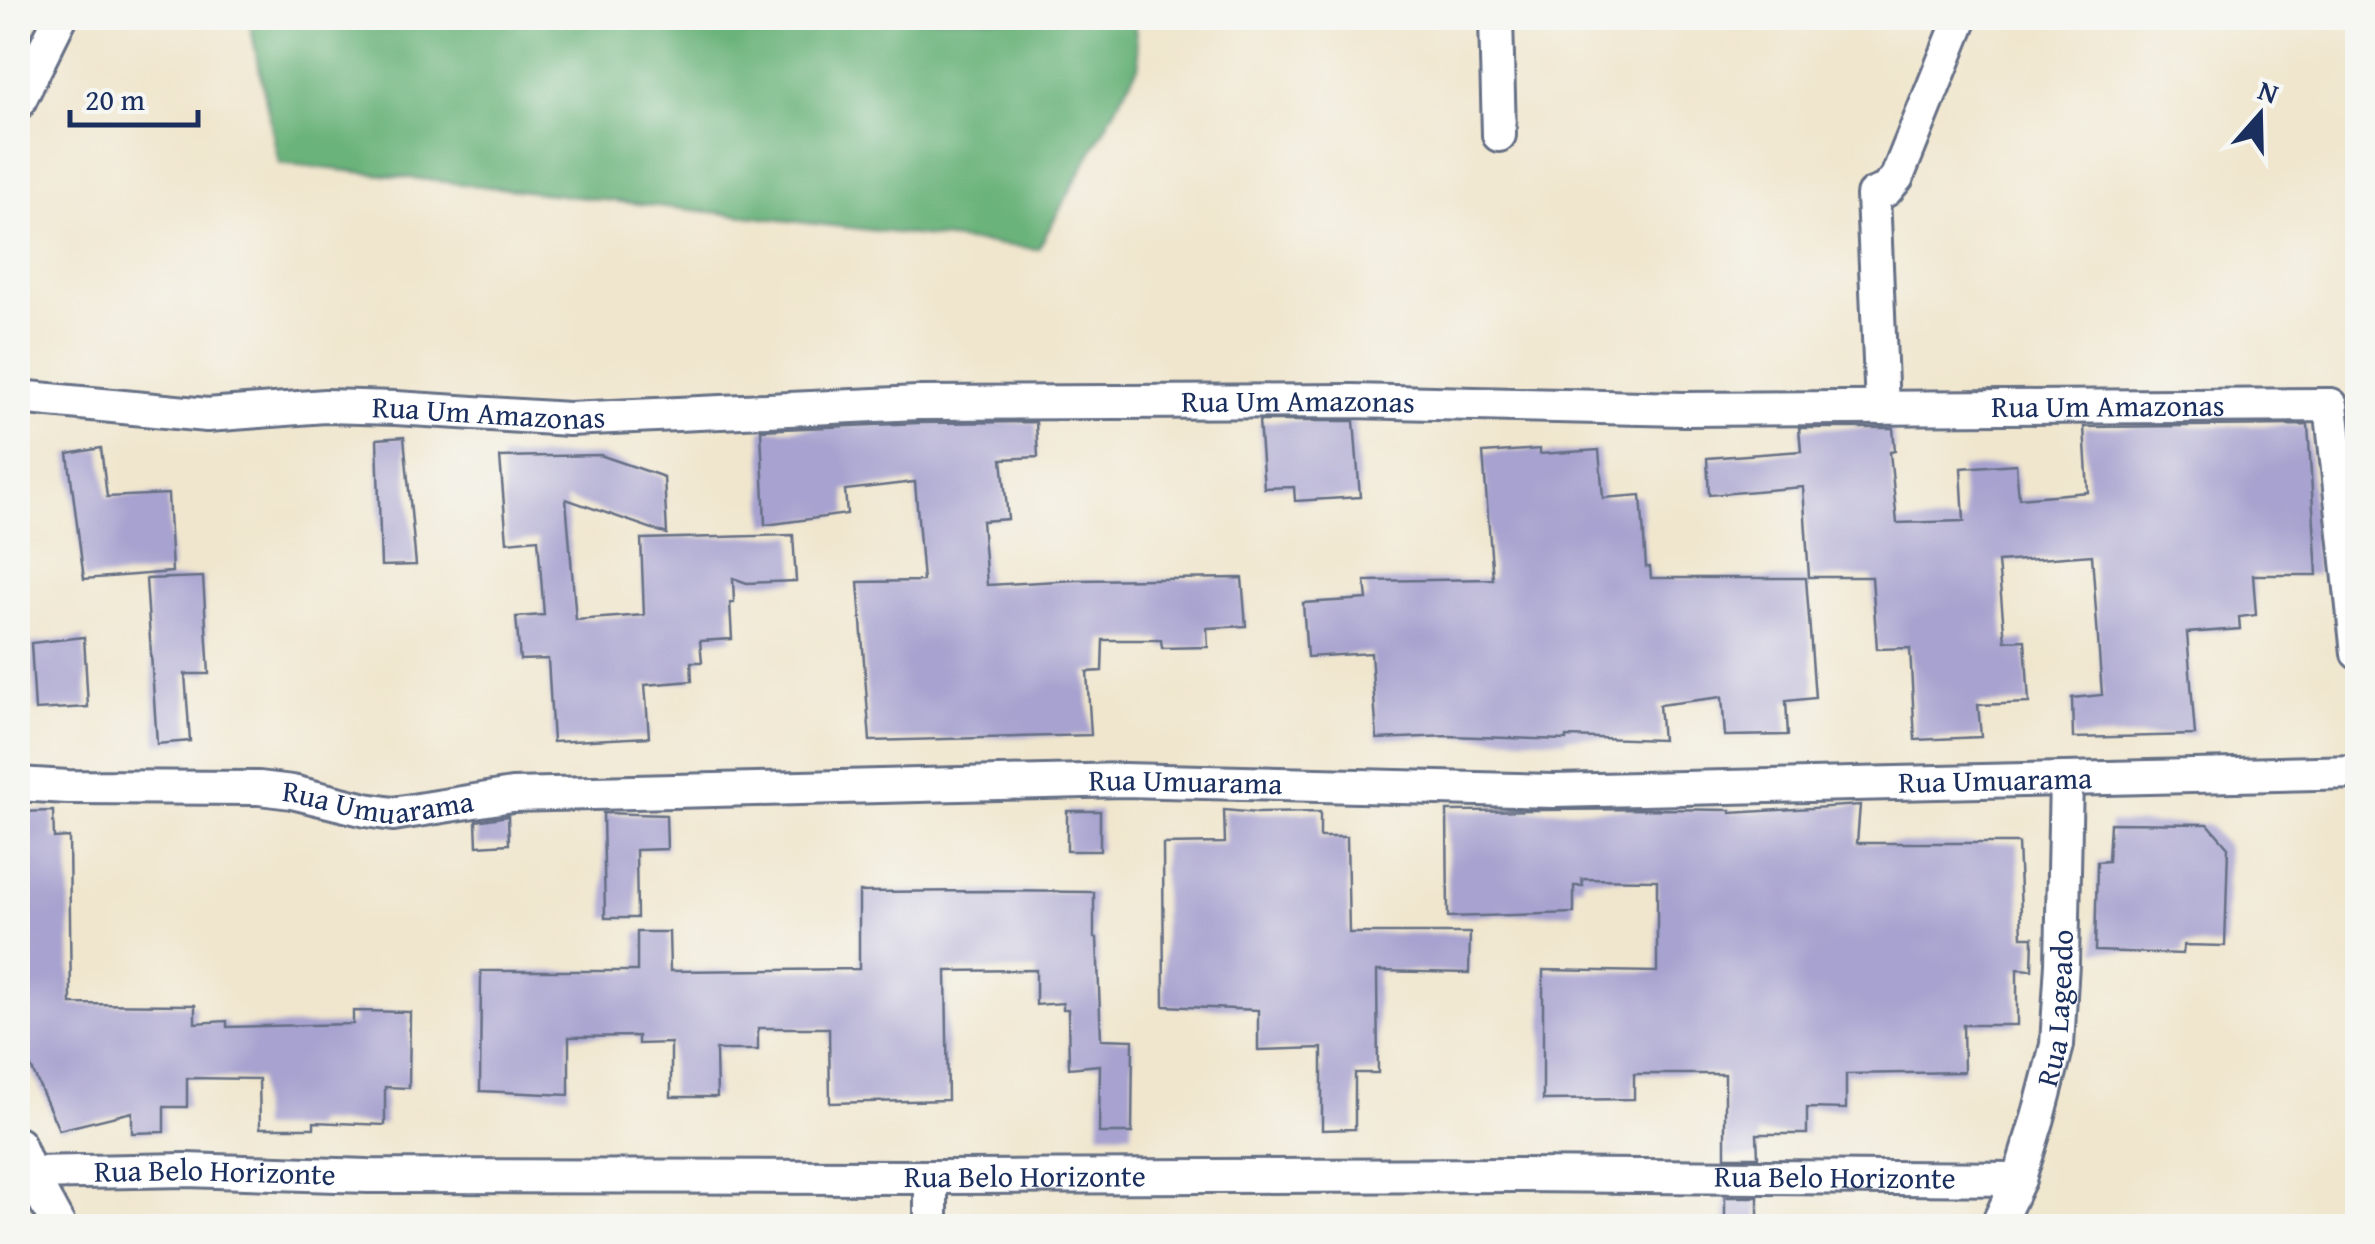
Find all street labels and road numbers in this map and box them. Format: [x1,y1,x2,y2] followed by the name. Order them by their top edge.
[1181,378,1415,424] street label: Rua Um Amazonas
[1991,383,2225,428] street label: Rua Um Amazonas
[371,384,606,440] street label: Rua Um Amazonas
[1898,755,2093,804] street label: Rua Umuarama
[1088,757,1283,805] street label: Rua Umuarama
[280,768,477,835] street label: Rua Umuarama
[2024,929,2084,1091] street label: Rua Lageado
[94,1147,337,1196] street label: Rua Belo Horizonte
[904,1153,1146,1198] street label: Rua Belo Horizonte
[1714,1154,1956,1199] street label: Rua Belo Horizonte

